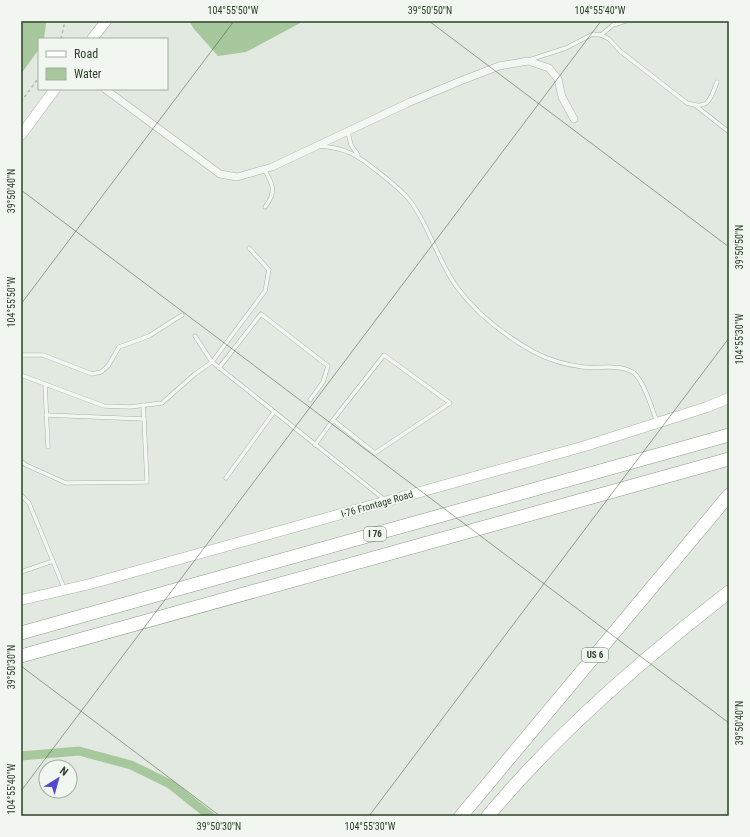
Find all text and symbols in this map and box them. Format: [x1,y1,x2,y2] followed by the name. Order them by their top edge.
[208,5,259,16] text: 104°55'50"W
[408,5,452,16] text: 39°50'50"N
[575,5,626,16] text: 104°55'40"W
[38,38,168,90] legend
[74,47,98,61] text: Road
[74,67,102,81] text: Water
[6,169,17,213] text: 39°50'40"N
[734,225,745,269] text: 39°50'50"N
[6,276,17,327] text: 104°55'50"W
[734,313,745,364] text: 104°55'30"W
[340,488,414,520] street label: I-76 Frontage Road
[364,527,386,541] road number: I 76
[6,645,17,689] text: 39°50'30"N
[582,648,608,662] road number: US 6
[734,701,745,745] text: 39°50'40"N
[38,759,78,799] north arrow
[6,763,17,814] text: 104°55'40"W
[57,764,71,779] text: N
[197,821,241,832] text: 39°50'30"N
[345,821,396,832] text: 104°55'30"W

